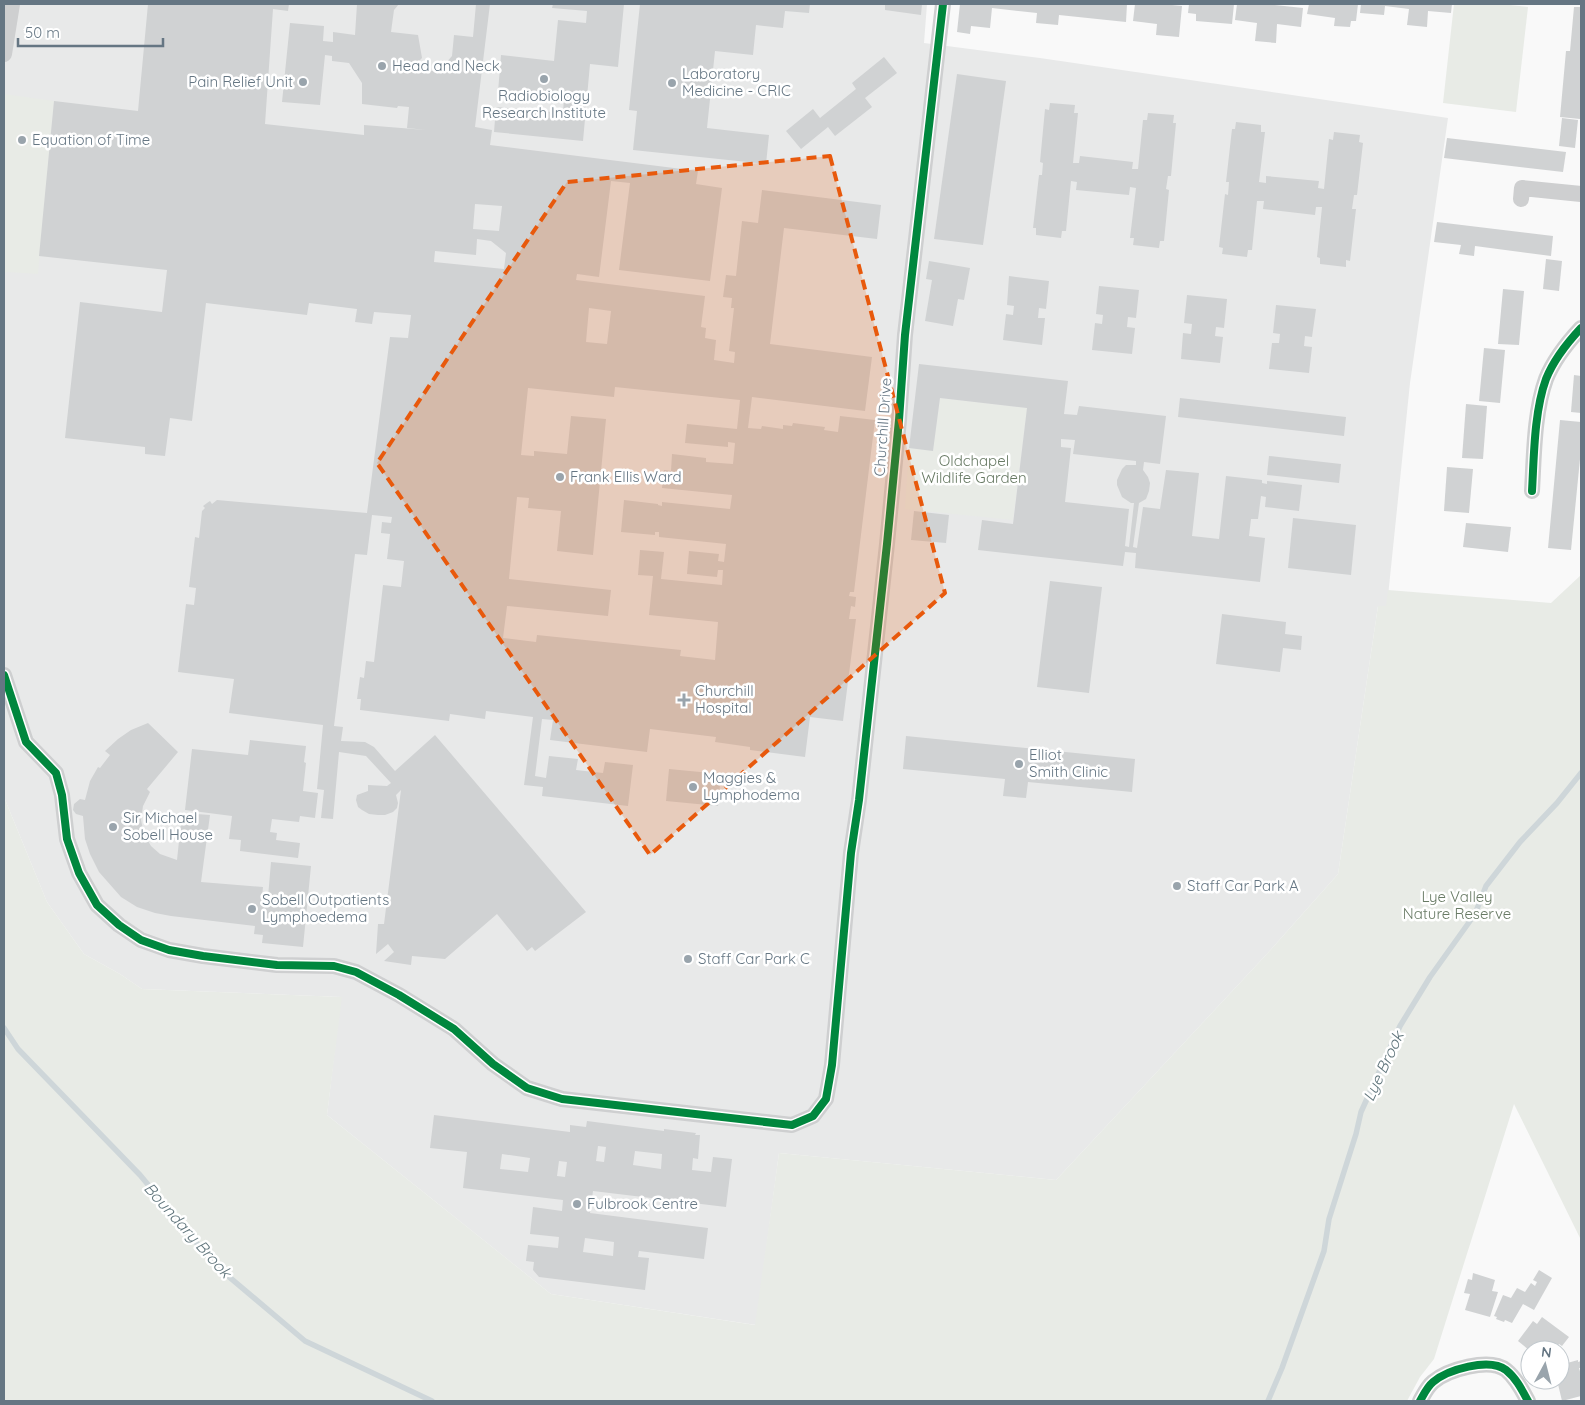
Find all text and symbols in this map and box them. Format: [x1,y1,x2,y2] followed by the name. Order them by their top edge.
[18,15,162,47] scale bar
[25,23,60,42] text: 50 m
[392,56,500,75] place label: Head and Neck
[376,60,388,72] marker: Head and Neck
[682,64,791,100] place label: Laboratory Medicine - CRIC
[188,72,293,91] place label: Pain Relief Unit
[538,73,550,85] marker: Radiobiology Research Institute
[297,76,309,88] marker: Pain Relief Unit
[666,77,678,89] marker: Laboratory Medicine - CRIC
[482,86,606,122] place label: Radiobiology Research Institute
[32,130,150,149] place label: Equation of Time
[16,134,28,146] marker: Equation of Time
[870,377,895,477] street label: Churchill Drive
[921,451,1027,487] park label: Oldchapel Wildlife Garden
[570,467,682,486] place label: Frank Ellis Ward
[554,471,566,483] marker: Frank Ellis Ward
[695,681,754,717] place label: Churchill Hospital
[677,693,691,707] marker: Churchill Hospital
[1029,745,1108,781] place label: Elliot Smith Clinic
[1013,758,1025,770] marker: Elliot Smith Clinic
[703,768,800,804] place label: Maggies & Lymphodema
[687,781,699,793] marker: Maggies & Lymphodema
[123,808,213,844] place label: Sir Michael Sobell House
[107,821,119,833] marker: Sir Michael Sobell House
[1187,876,1299,895] place label: Staff Car Park A
[1171,880,1183,892] marker: Staff Car Park A
[1403,887,1511,923] park label: Lye Valley Nature Reserve
[262,890,389,926] place label: Sobell Outpatients Lymphoedema
[246,903,258,915] marker: Sobell Outpatients Lymphoedema
[698,949,810,968] place label: Staff Car Park C
[682,953,694,965] marker: Staff Car Park C
[1358,1027,1408,1104] water label: Lye Brook
[140,1178,237,1283] water label: Boundary Brook
[587,1194,698,1213] place label: Fulbrook Centre
[571,1198,583,1210] marker: Fulbrook Centre
[1520,1340,1570,1390] north arrow
[1540,1343,1553,1362] text: N

